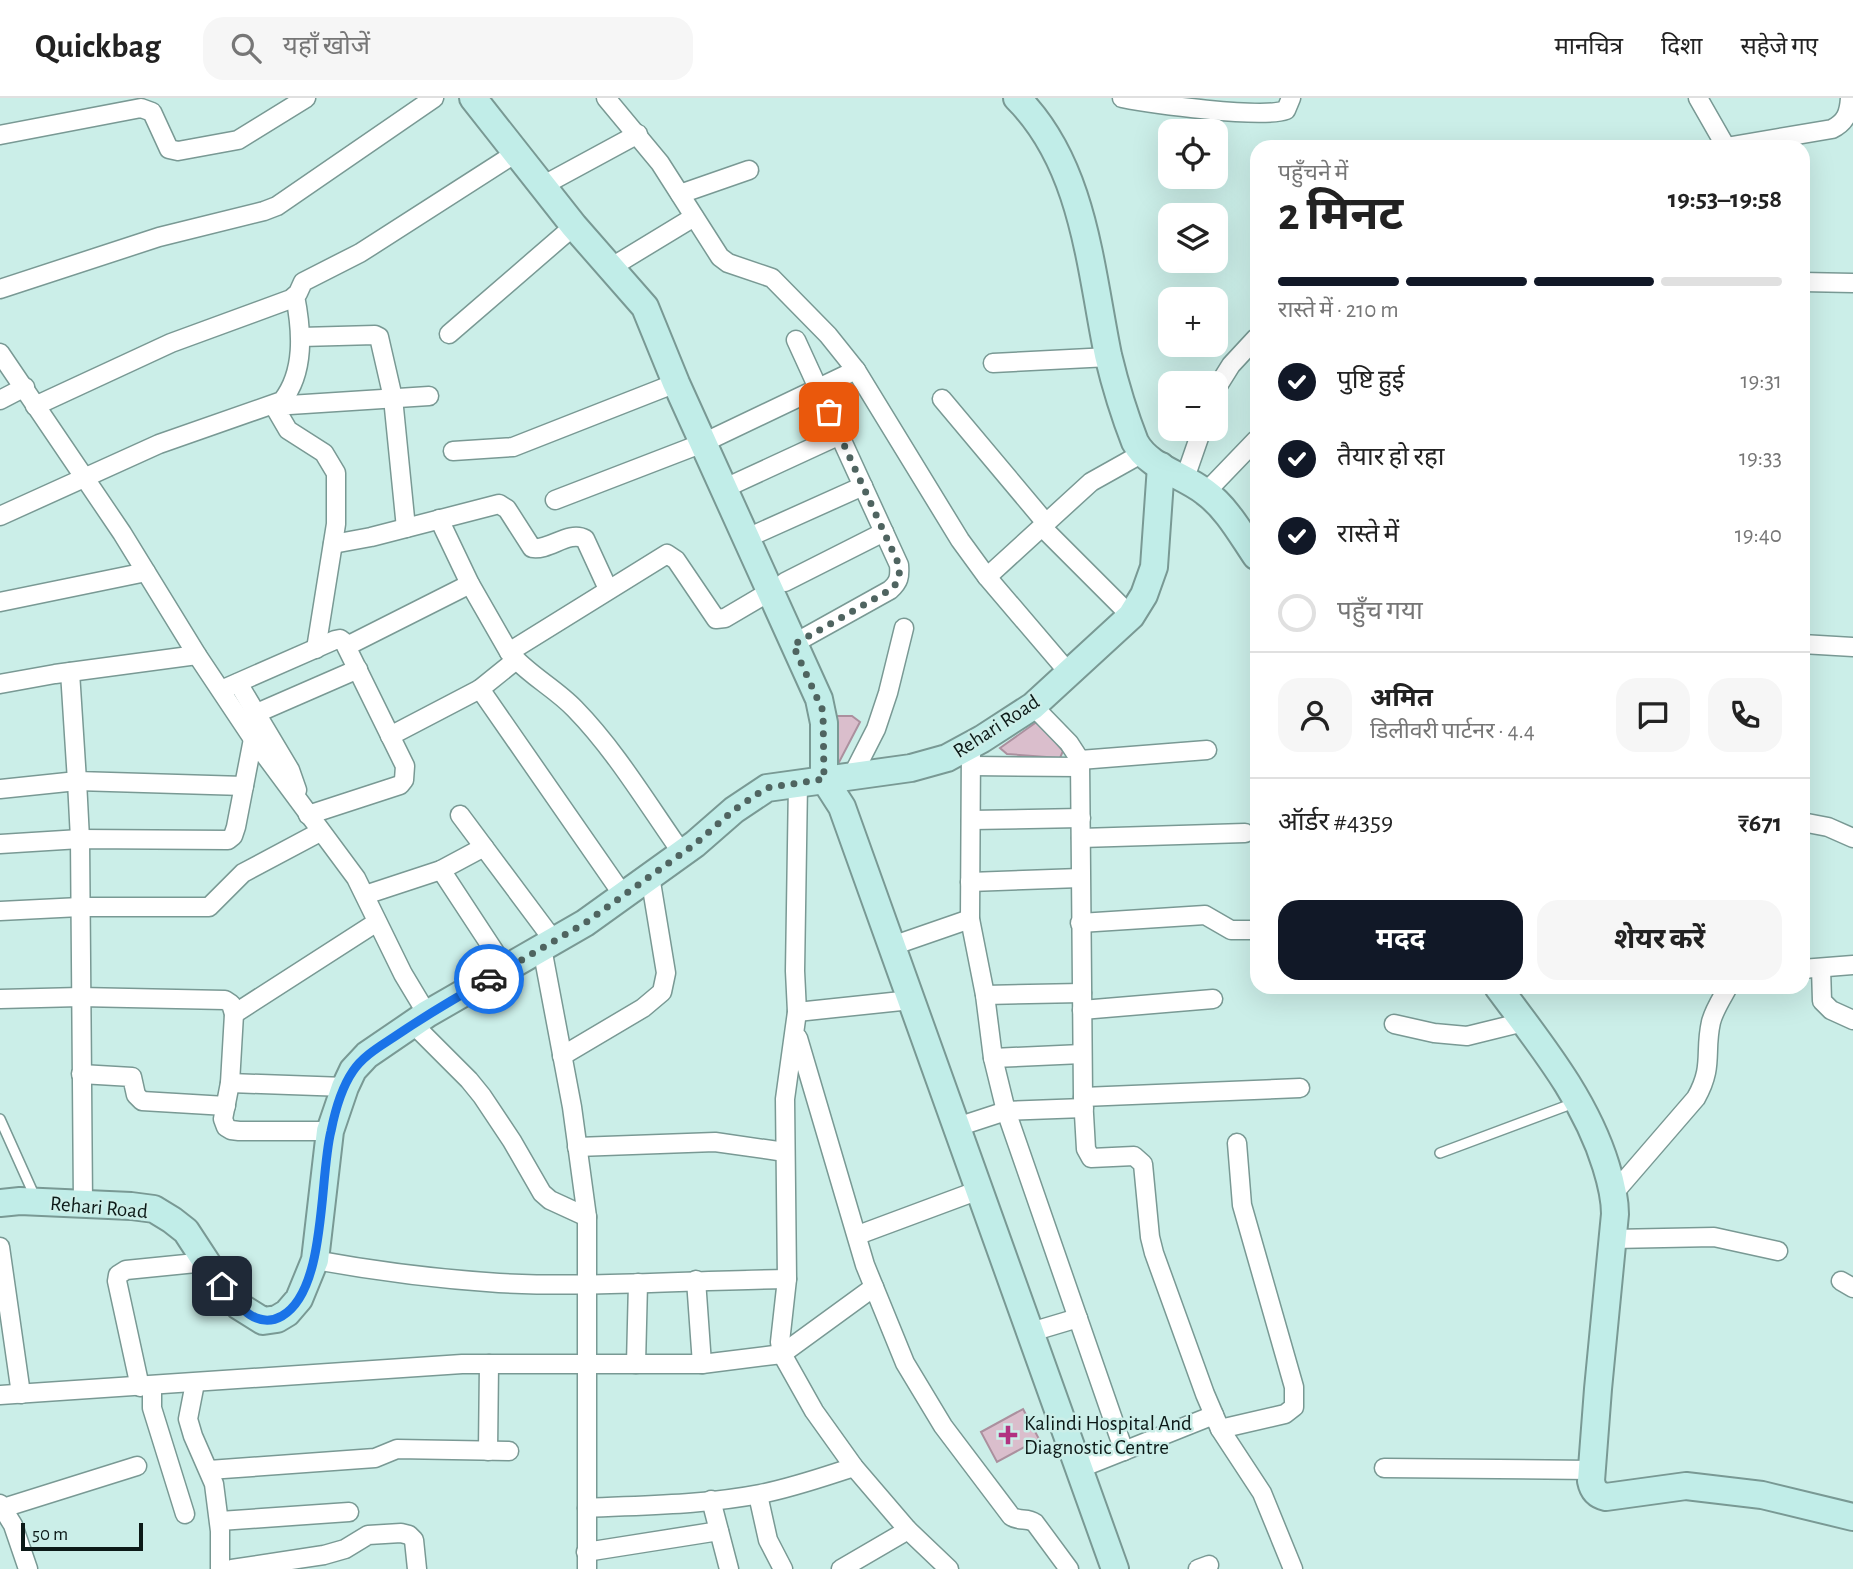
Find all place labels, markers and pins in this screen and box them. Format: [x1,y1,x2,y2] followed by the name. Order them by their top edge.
[799,382,859,442] pin
[192,1256,252,1316] pin
[1024,1413,1192,1458] place label: Kalindi Hospital And Diagnostic Centre
[998,1425,1018,1445] marker: Kalindi Hospital And Diagnostic Centre

